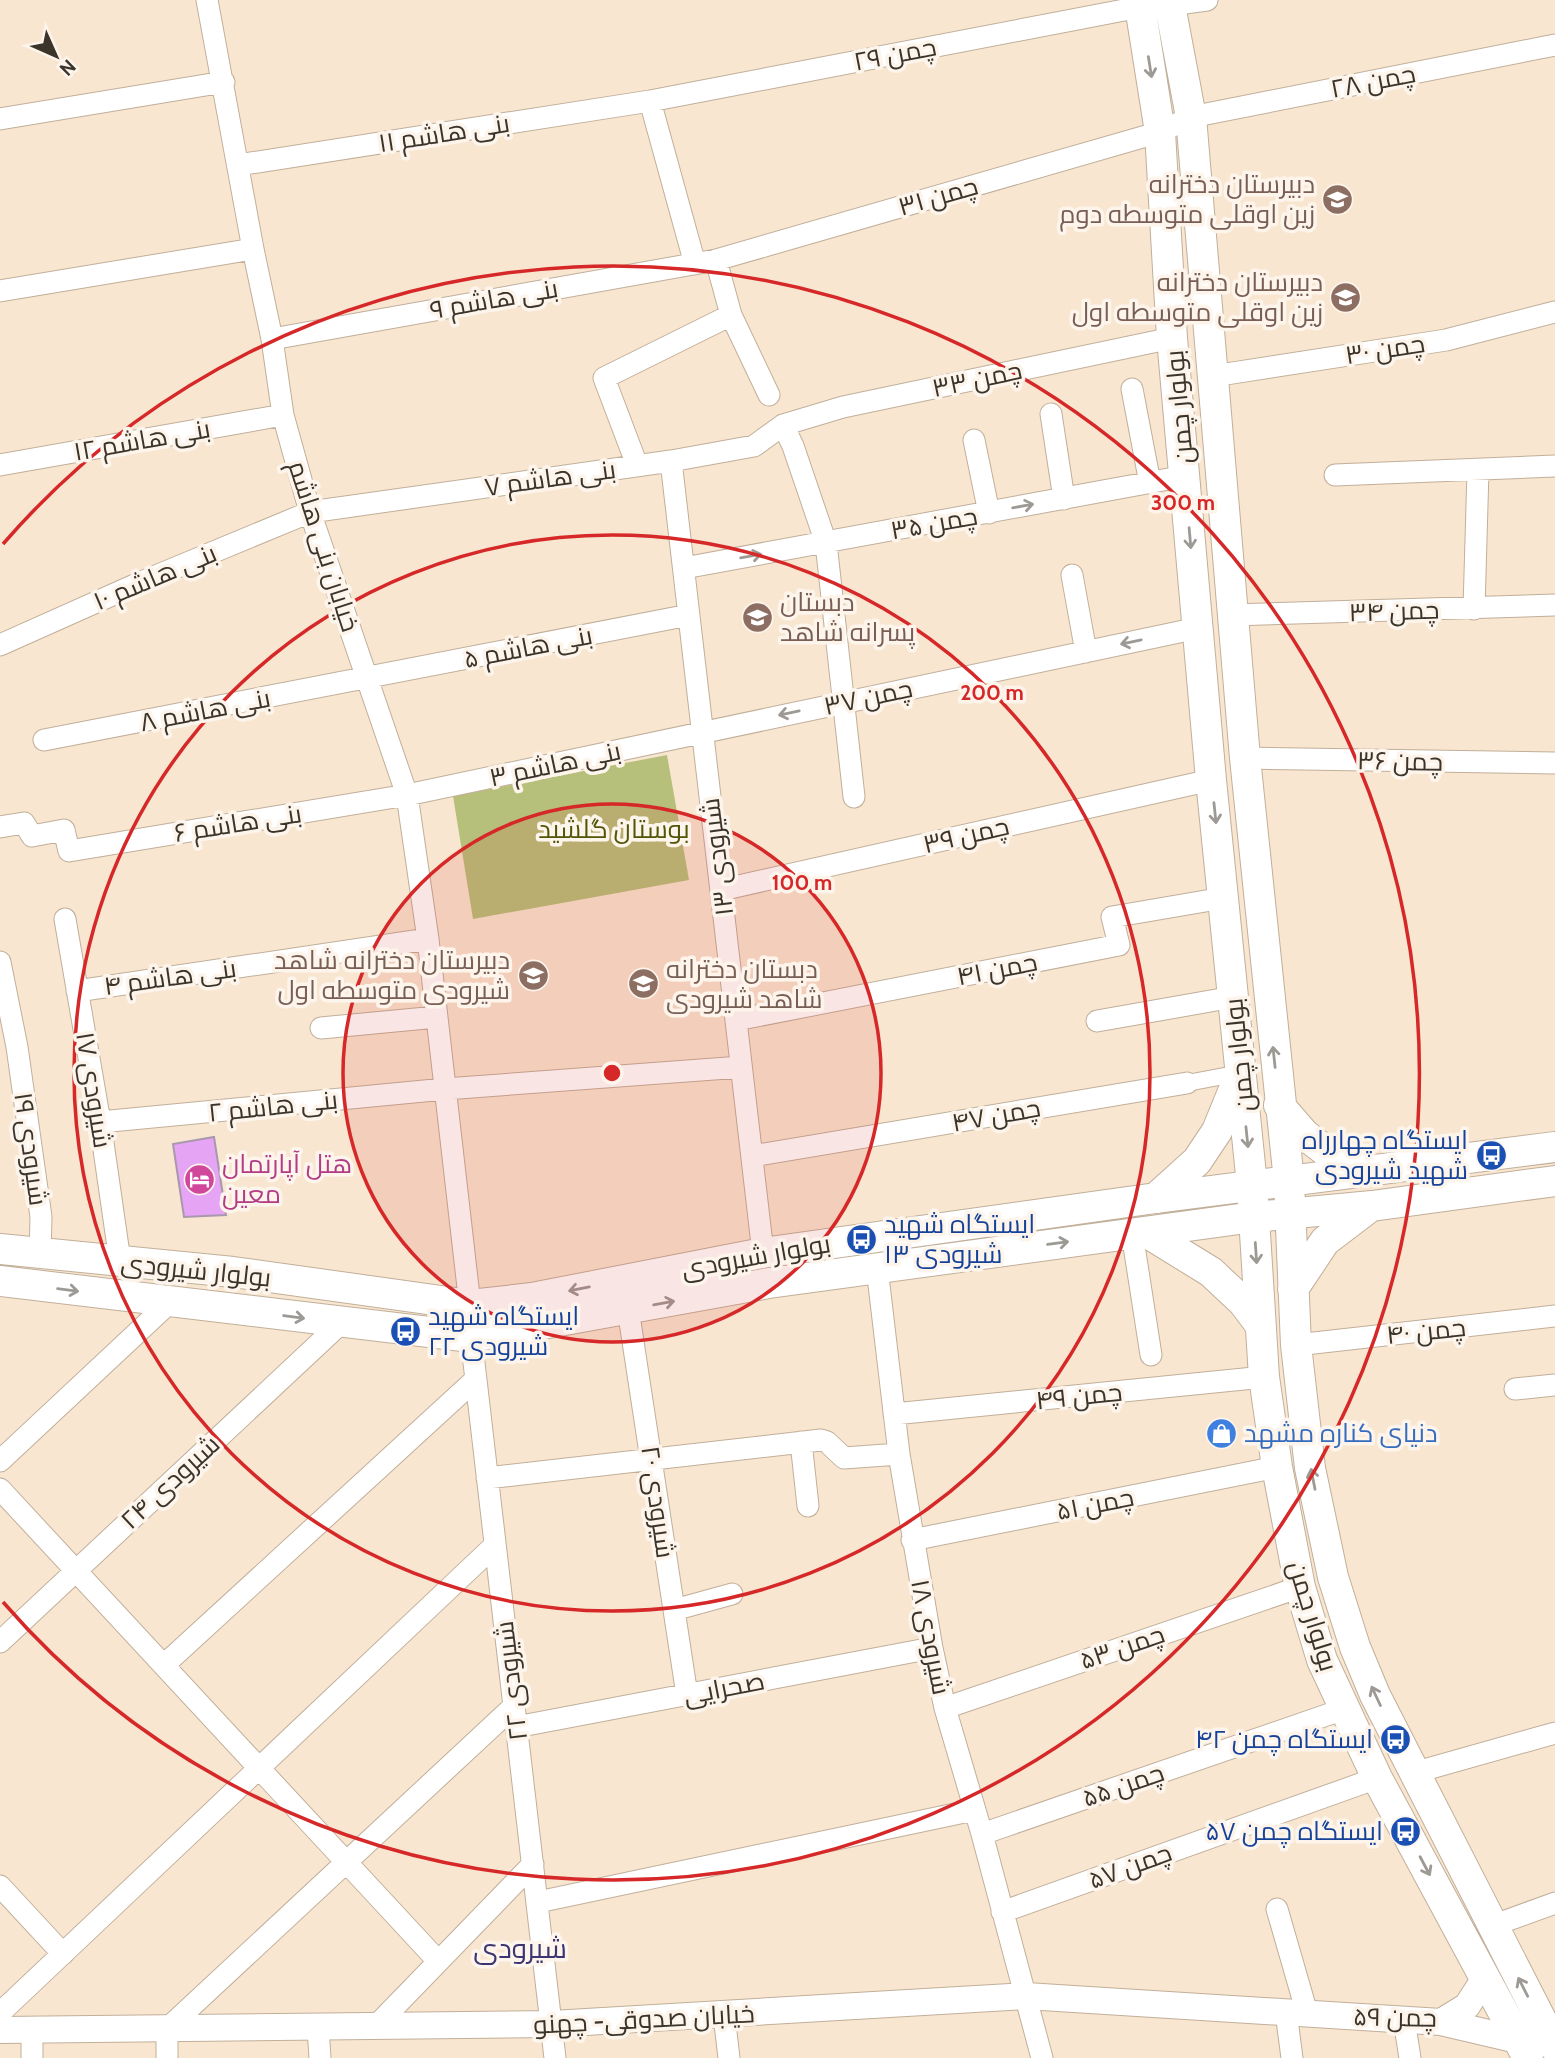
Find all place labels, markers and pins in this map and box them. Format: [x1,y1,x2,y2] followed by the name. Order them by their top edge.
[1059,168,1315,232] place label: دبیرستان دخترانه زین اوقلی متوسطه دوم
[1321,182,1355,216] school or university icon: دبیرستان دخترانه زین اوقلی متوسطه دوم
[1072,266,1323,328] place label: دبیرستان دخترانه زین اوقلی متوسطه اول
[1329,280,1363,314] school or university icon: دبیرستان دخترانه زین اوقلی متوسطه اول
[780,586,915,649] place label: دبستان پسرانه شاهد
[740,600,774,634] school or university icon: دبستان پسرانه شاهد
[274,944,510,1006] place label: دبیرستان دخترانه شاهد شیرودی متوسطه اول
[666,953,823,1015] place label: دبستان دخترانه شاهد شیرودی
[516,958,550,992] school or university icon: دبیرستان دخترانه شاهد شیرودی متوسطه اول
[626,967,660,1001] school or university icon: دبستان دخترانه شاهد شیرودی
[600,1061,624,1085] centre of rings
[1302,1124,1468,1186] place label: ایستگاه چهارراه شهید شیرودی
[1474,1138,1508,1172] bus stop icon: ایستگاه چهارراه شهید شیرودی
[222,1148,352,1210] place label: هتل آپارتمان معین
[182,1162,216,1196] hotel icon: هتل آپارتمان معین
[884,1208,1035,1270] place label: ایستگاه شهید شیرودی ۱۳
[844,1222,878,1256] bus stop icon: ایستگاه شهید شیرودی ۱۳
[428,1300,579,1362] place label: ایستگاه شهید شیرودی ۲۲
[388,1314,422,1348] bus stop icon: ایستگاه شهید شیرودی ۲۲
[1204,1416,1238,1450] shop icon: دنیای کناره مشهد
[1244,1417,1438,1449] place label: دنیای کناره مشهد
[1379,1722,1413,1756] bus stop icon: ایستگاه چمن ۴۲
[1195,1723,1373,1756] place label: ایستگاه چمن ۴۲
[1389,1814,1423,1848] bus stop icon: ایستگاه چمن ۵۷
[1206,1815,1383,1848] place label: ایستگاه چمن ۵۷

